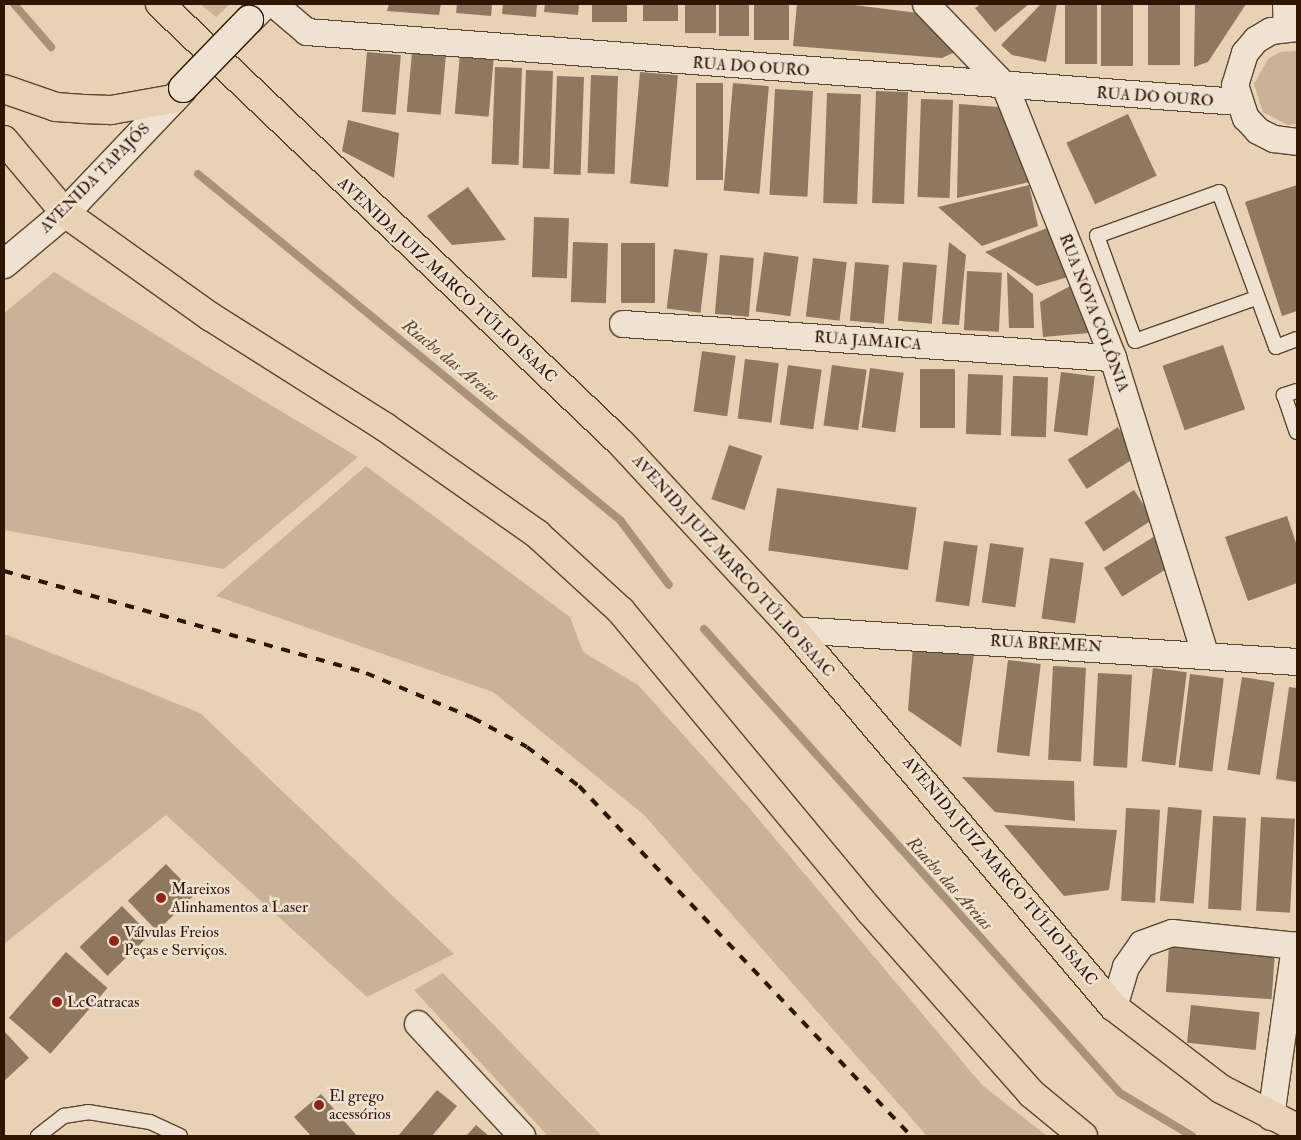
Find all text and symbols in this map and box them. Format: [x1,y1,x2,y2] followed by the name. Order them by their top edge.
[692,53,810,81] street label: RUA DO OURO
[1096,83,1214,111] street label: RUA DO OURO
[36,119,154,237] street label: AVENIDA TAPAJÓS
[333,173,561,387] street label: AVENIDA JUIZ MARCO TÚLIO ISAAC
[1055,231,1133,395] street label: RUA NOVA COLÔNIA
[397,315,503,407] water label: Riacho das Areias
[813,328,923,354] street label: RUA JAMAICA
[628,451,838,681] street label: AVENIDA JUIZ MARCO TÚLIO ISAAC
[989,631,1103,657] street label: RUA BREMEN
[899,753,1101,989] street label: AVENIDA JUIZ MARCO TÚLIO ISAAC
[901,833,997,935] water label: Riacho das Areias
[171,879,308,917] place label: Mareixos Alinhamentos a Laser
[155,892,167,904] marker: Mareixos Alinhamentos a Laser
[124,922,227,960] place label: Válvulas Freios Peças e Serviços.
[108,935,120,947] marker: Válvulas Freios Peças e Serviços.
[67,992,140,1012] place label: LcCatracas
[51,996,63,1008] marker: LcCatracas
[329,1086,391,1124] place label: El grego acessórios
[313,1099,325,1111] marker: El grego acessórios

